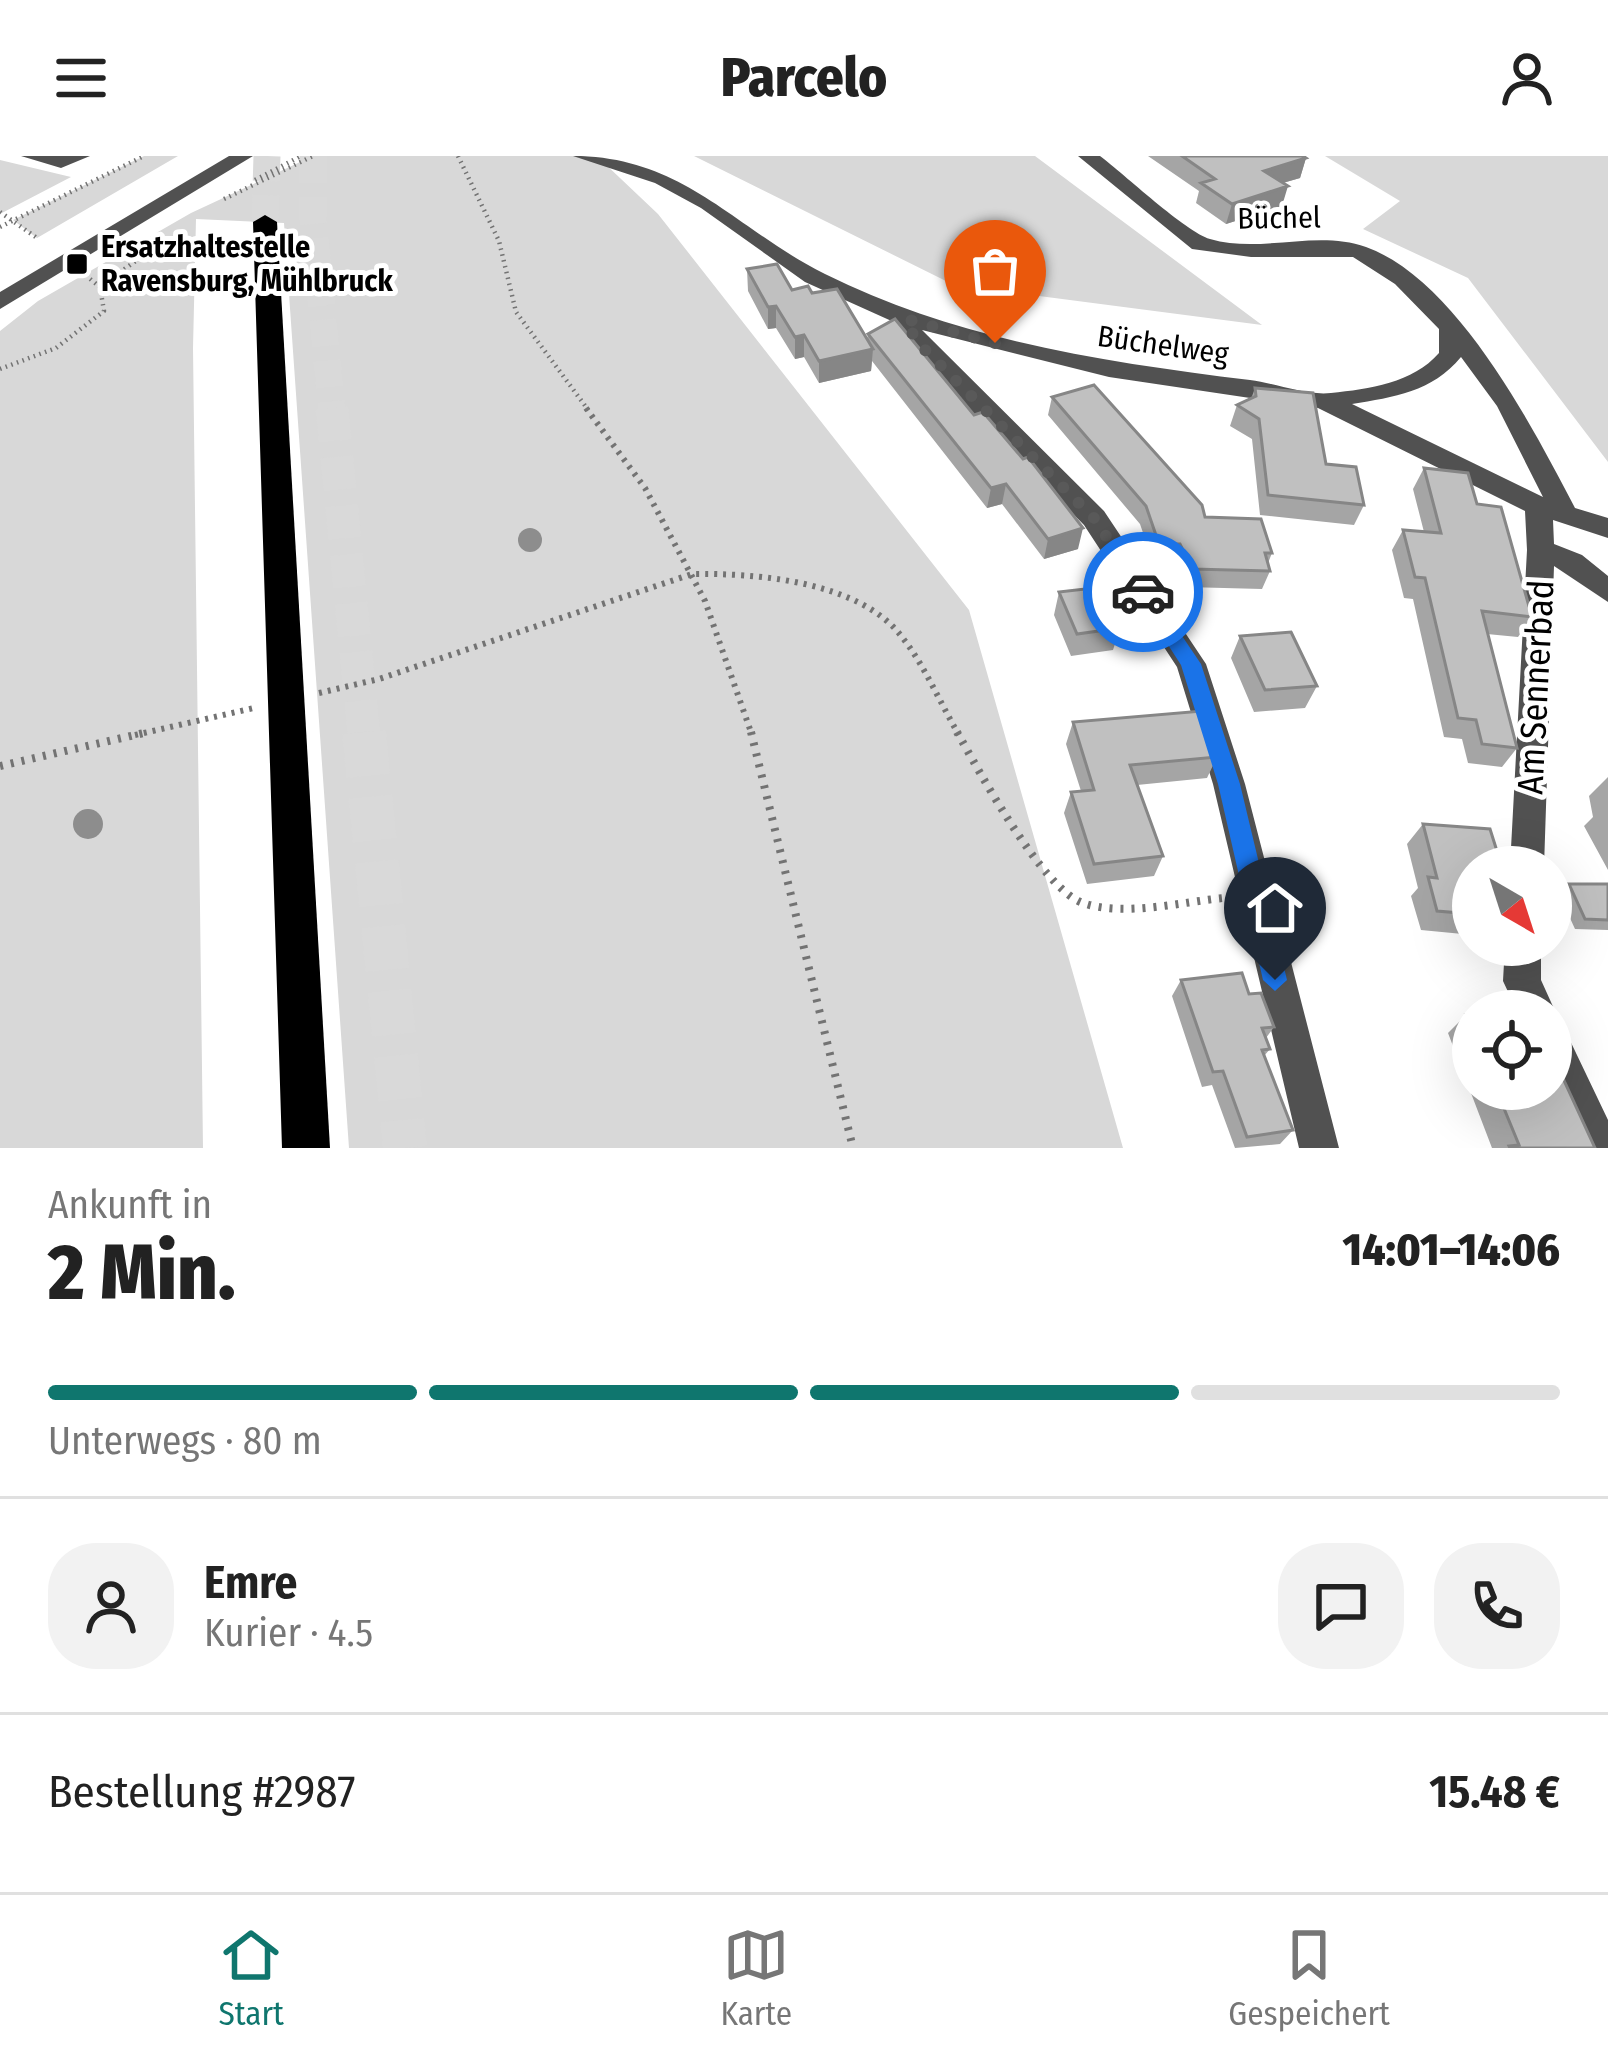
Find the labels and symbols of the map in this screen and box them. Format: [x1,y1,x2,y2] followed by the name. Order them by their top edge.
[1237,199,1321,237] street label: Büchel
[944,220,1046,343] pin
[101,229,393,299] place label: Ersatzhaltestelle Ravensburg, Mühlbruck
[64,251,90,277] marker: Ersatzhaltestelle Ravensburg, Mühlbruck
[1095,318,1232,372] street label: Büchelweg
[1083,532,1203,652] courier
[1508,579,1564,795] street label: Am Sennerbad
[1452,846,1572,966] north arrow
[1224,857,1326,980] pin

